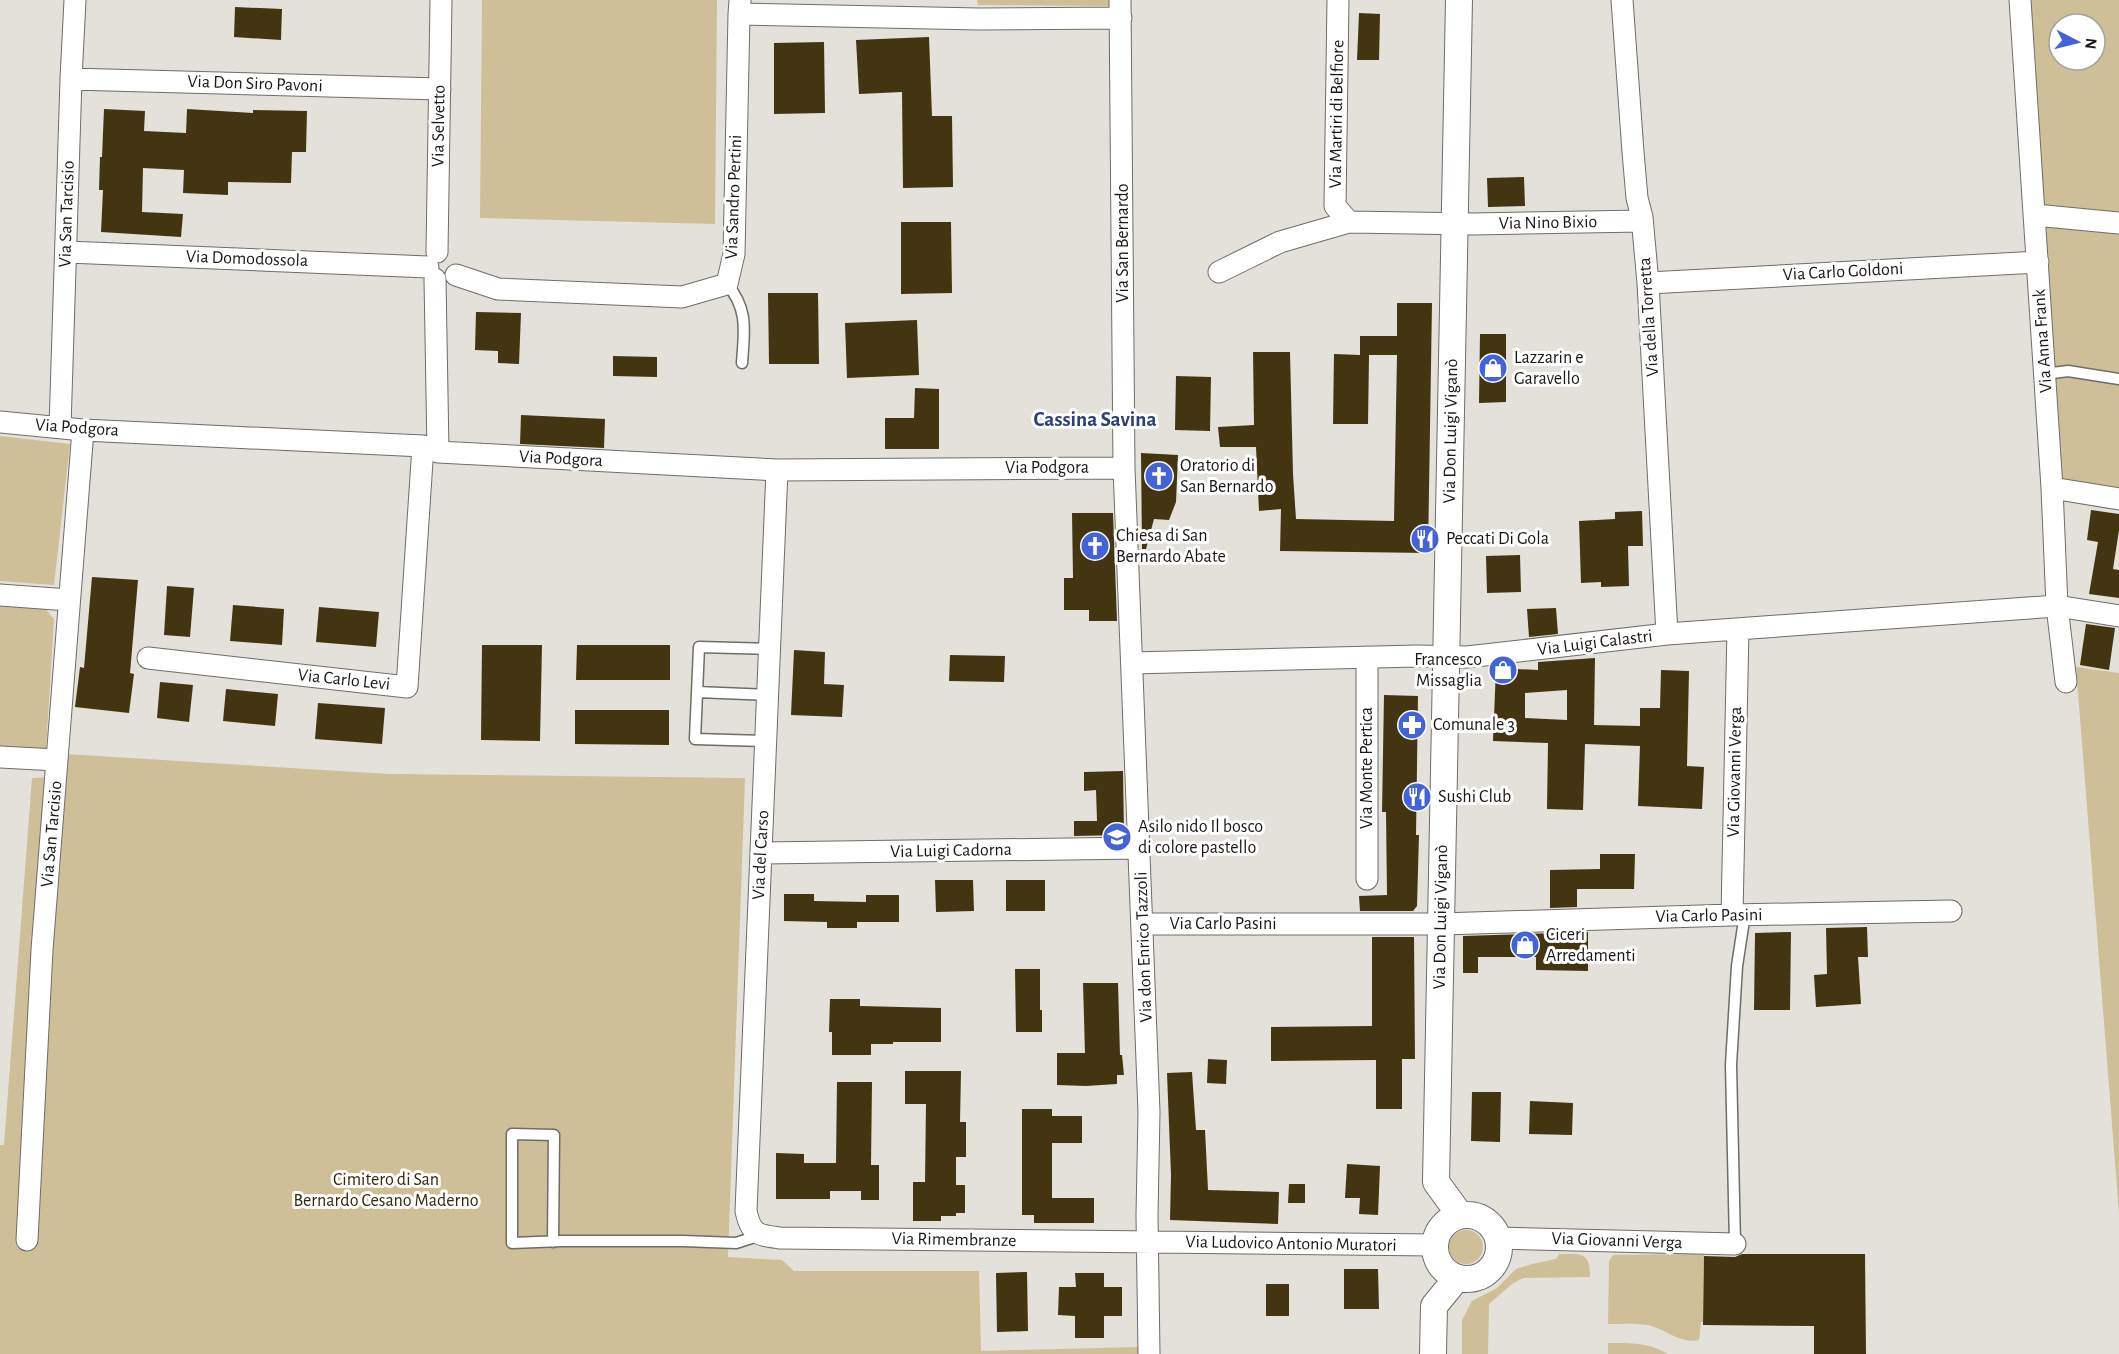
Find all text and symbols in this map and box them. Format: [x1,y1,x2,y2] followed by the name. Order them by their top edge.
[2047,12,2107,72] north arrow
[2082,37,2100,50] text: N
[1327,40,1347,188] street label: Via Martiri di Belfiore
[187,73,323,95] street label: Via Don Siro Pavoni
[429,84,449,167] street label: Via Selvetto
[723,134,745,260] street label: Via Sandro Pertini
[56,160,78,268] street label: Via San Tarcisio
[1114,183,1132,303] street label: Via San Bernardo
[1499,213,1598,233] street label: Via Nino Bixio
[186,248,308,270] street label: Via Domodossola
[1636,257,1662,377] street label: Via della Torretta
[1782,260,1904,284] street label: Via Carlo Goldoni
[2030,288,2056,394] street label: Via Anna Frank
[1514,349,1584,388] place label: Lazzarin e Garavello
[1477,352,1509,384] shop icon: Lazzarin e Garavello
[1441,358,1461,504] street label: Via Don Luigi Viganò
[1033,409,1157,430] district label: Cassina Savina
[35,416,119,440] street label: Via Podgora
[519,448,603,470] street label: Via Podgora
[1180,457,1274,496] place label: Oratorio di San Bernardo
[1005,459,1089,477] street label: Via Podgora
[1143,460,1175,492] church icon: Oratorio di San Bernardo
[1409,523,1441,555] restaurant icon: Peccati Di Gola
[1116,527,1226,566] place label: Chiesa di San Bernardo Abate
[1079,530,1111,562] church icon: Chiesa di San Bernardo Abate
[1446,530,1549,548] place label: Peccati Di Gola
[1536,627,1654,659] street label: Via Luigi Calastri
[1414,651,1482,690] place label: Francesco Missaglia
[1487,654,1519,686] shop icon: Francesco Missaglia
[297,666,391,694] street label: Via Carlo Levi
[1725,706,1745,838] street label: Via Giovanni Verga
[1358,707,1376,829] street label: Via Monte Pertica
[1396,709,1428,741] pharmacy icon: Comunale 3
[1433,716,1515,734] place label: Comunale 3
[38,780,66,888] street label: Via San Tarcisio
[1401,781,1433,813] restaurant icon: Sushi Club
[1438,788,1511,806] place label: Sushi Club
[750,810,772,900] street label: Via del Carso
[1138,818,1263,857] place label: Asilo nido Il bosco di colore pastello
[1101,821,1133,853] school or university icon: Asilo nido Il bosco di colore pastello
[890,841,1012,861] street label: Via Luigi Cadorna
[1431,844,1451,990] street label: Via Don Luigi Viganò
[1132,871,1156,1023] street label: Via don Enrico Tazzoli
[1655,906,1763,926] street label: Via Carlo Pasini
[1169,915,1277,933] street label: Via Carlo Pasini
[1546,926,1636,965] place label: Ciceri Arredamenti
[1509,929,1541,961] shop icon: Ciceri Arredamenti
[293,1171,479,1210] park label: Cimitero di San Bernardo Cesano Maderno
[891,1230,1017,1250] street label: Via Rimembranze
[1551,1230,1683,1252] street label: Via Giovanni Verga
[1185,1233,1397,1255] street label: Via Ludovico Antonio Muratori

